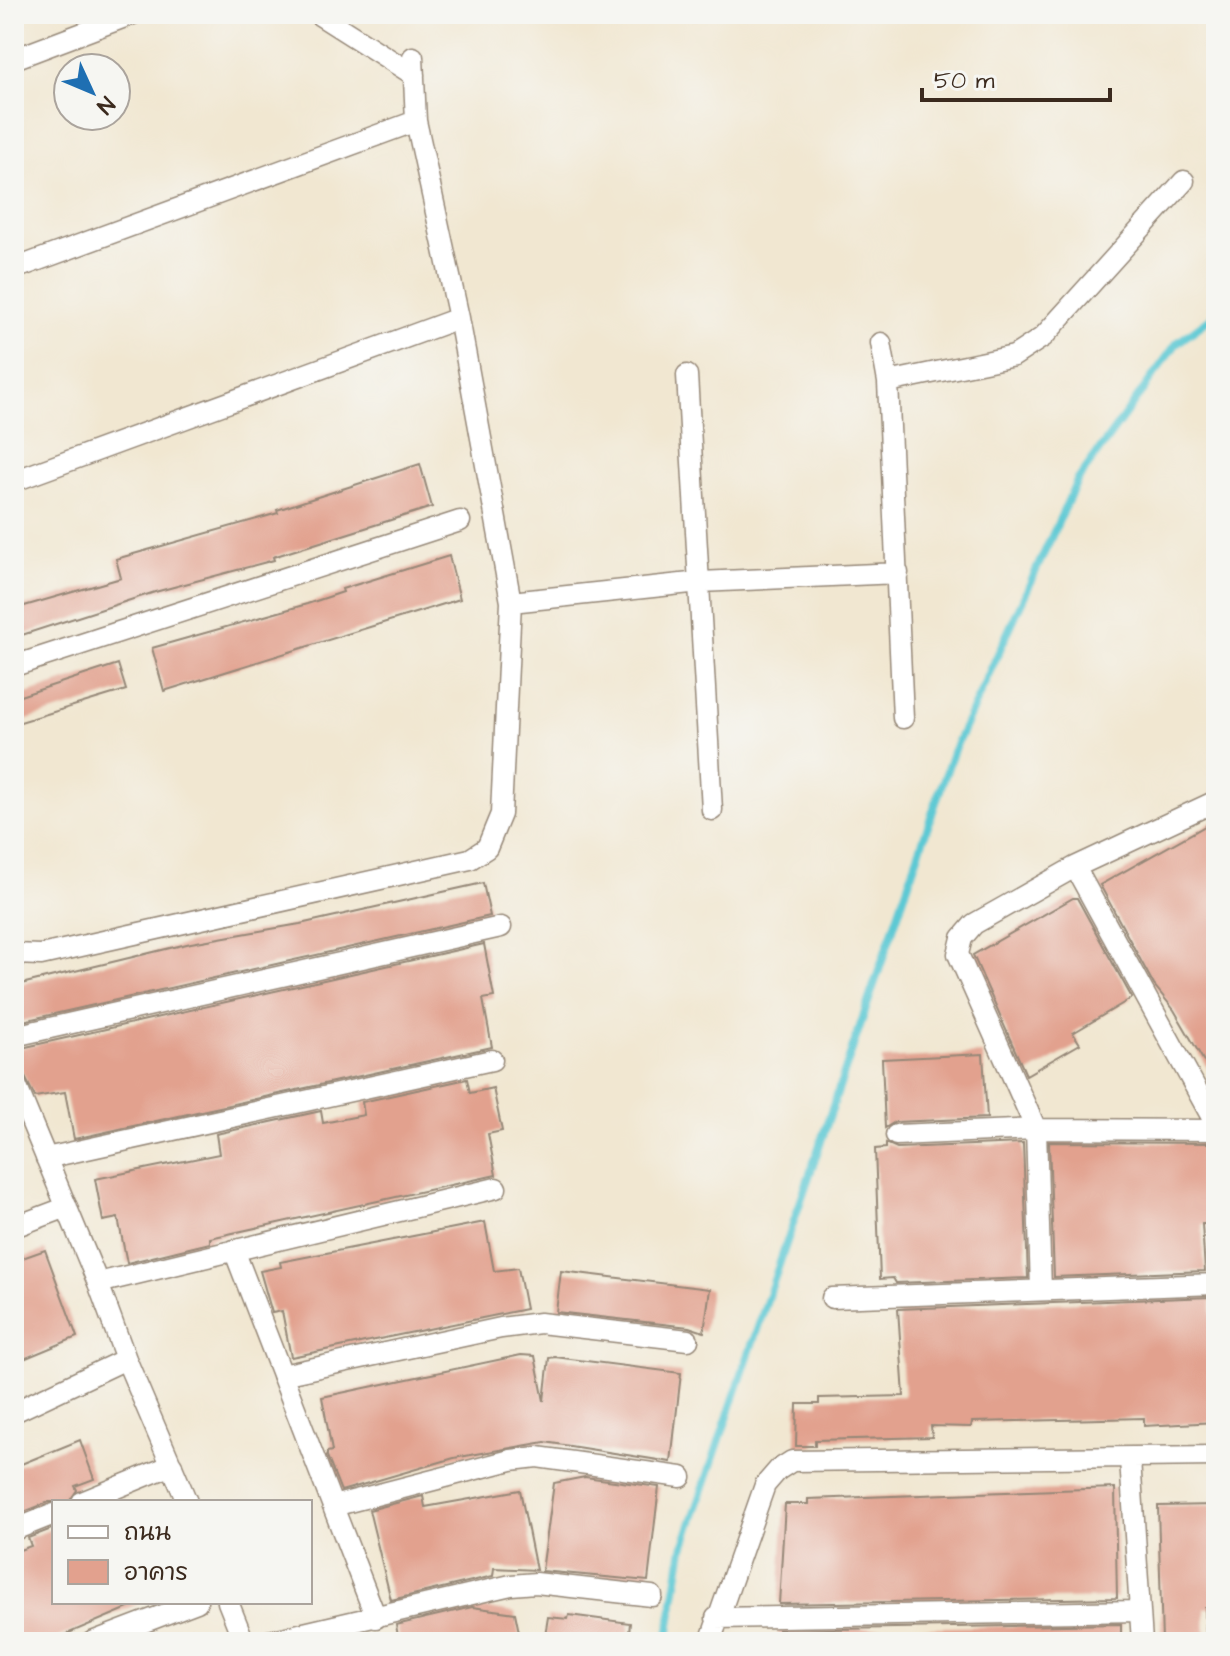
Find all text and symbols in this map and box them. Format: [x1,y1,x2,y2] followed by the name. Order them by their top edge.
[52,52,132,132] north arrow
[922,52,1110,102] scale bar
[934,64,995,98] text: 50 m
[89,89,121,121] text: N
[52,1500,312,1604] legend
[124,1516,171,1550] text: ถนน
[124,1556,188,1590] text: อาคาร

